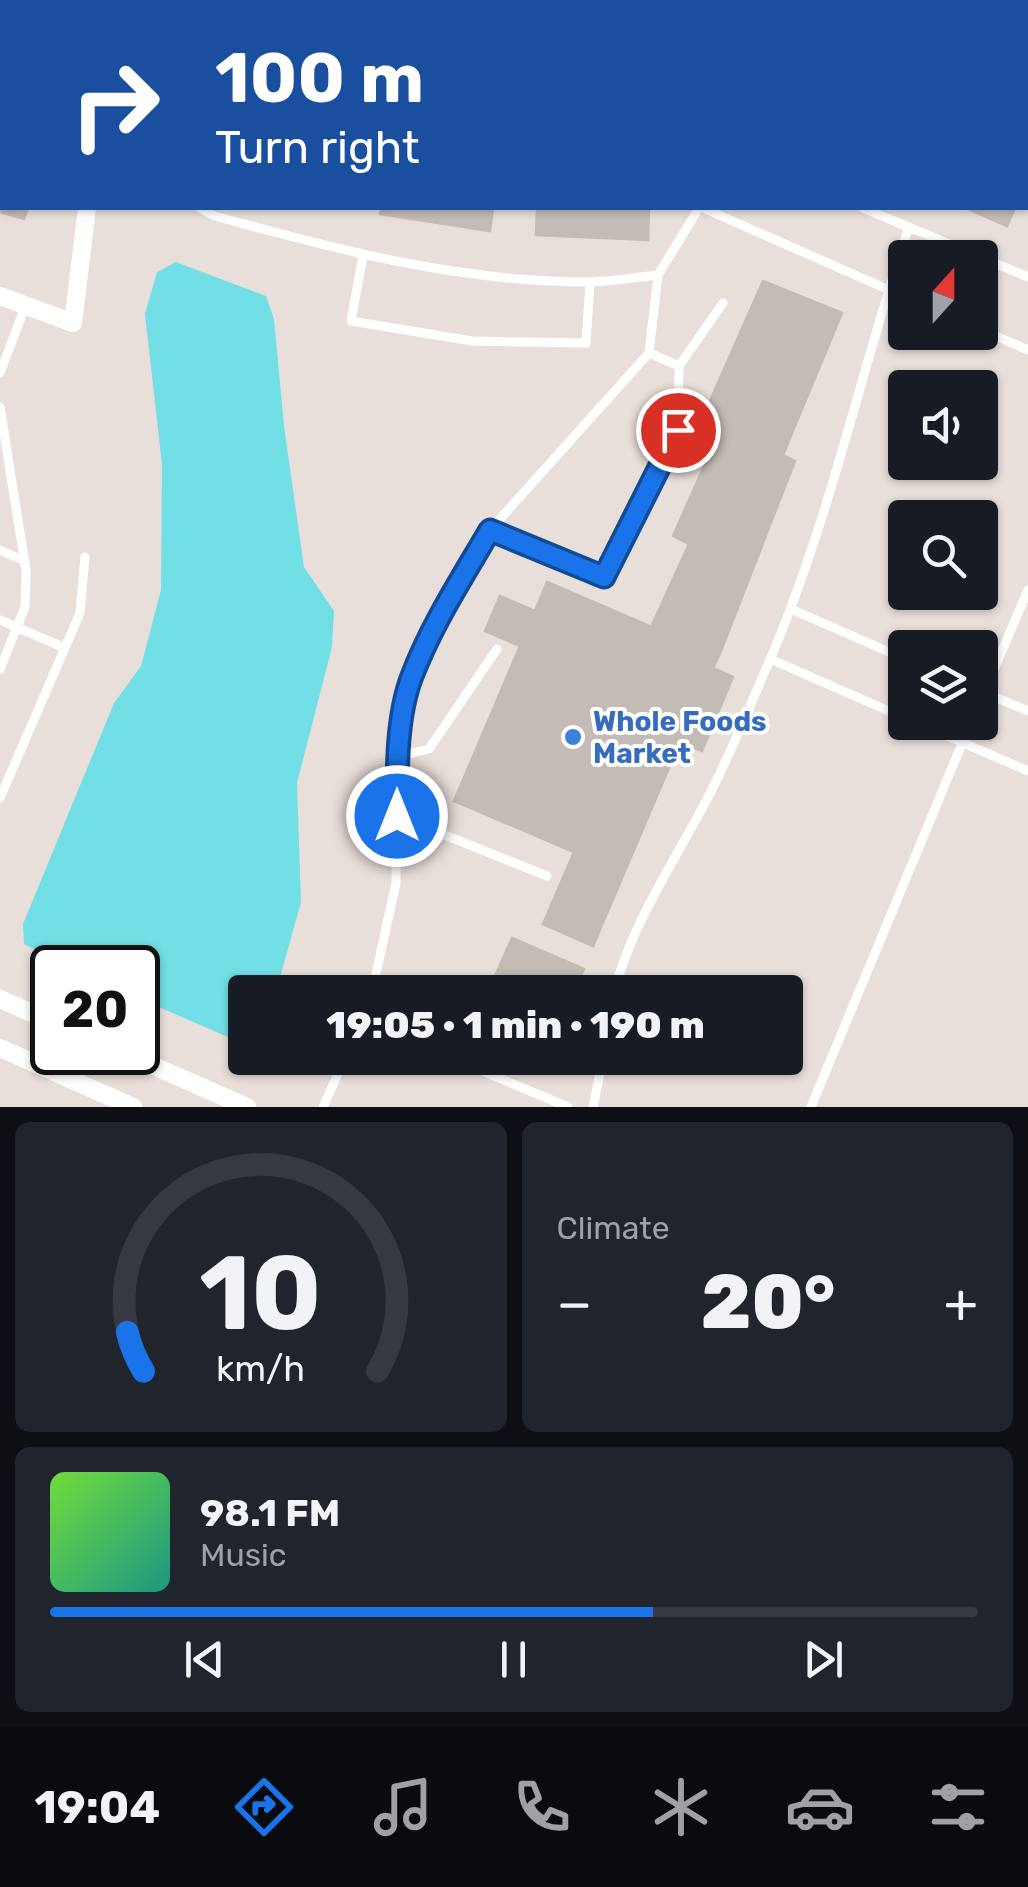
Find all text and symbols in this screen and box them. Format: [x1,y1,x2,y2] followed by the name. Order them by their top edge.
[215,37,424,120] text: 100 m
[50,40,180,170] icon: right
[215,121,419,174] text: Turn right
[888,240,998,350] north arrow
[888,240,998,740] map controls
[888,370,998,480] button: sound
[636,388,721,473] pin
[651,403,706,458] icon: arrive
[888,500,998,610] button: search
[888,630,998,740] button: layers
[593,705,767,770] place label: Whole Foods Market
[562,726,584,748] marker: Whole Foods Market
[345,764,449,868] position arrow
[30,945,160,1075] speed limit sign: 20
[326,1002,705,1048] text: 19:05 · 1 min · 190 m
[557,1209,670,1247] text: Climate
[200,1232,322,1355] text: 10
[701,1258,835,1347] text: 20°
[557,1271,592,1336] text: −
[944,1271,978,1336] text: +
[216,1348,305,1390] text: km/h
[200,1490,340,1536] text: 98.1 FM
[200,1536,286,1574] text: Music
[177,1632,232,1687] icon: previous
[486,1632,541,1687] icon: pause
[796,1632,851,1687] icon: next
[229,1772,299,1842] icon: directions
[368,1772,438,1842] icon: music
[507,1772,577,1842] icon: phone
[646,1772,716,1842] icon: climate
[785,1772,855,1842] icon: car
[923,1772,993,1842] icon: filters
[34,1781,160,1834] text: 19:04

